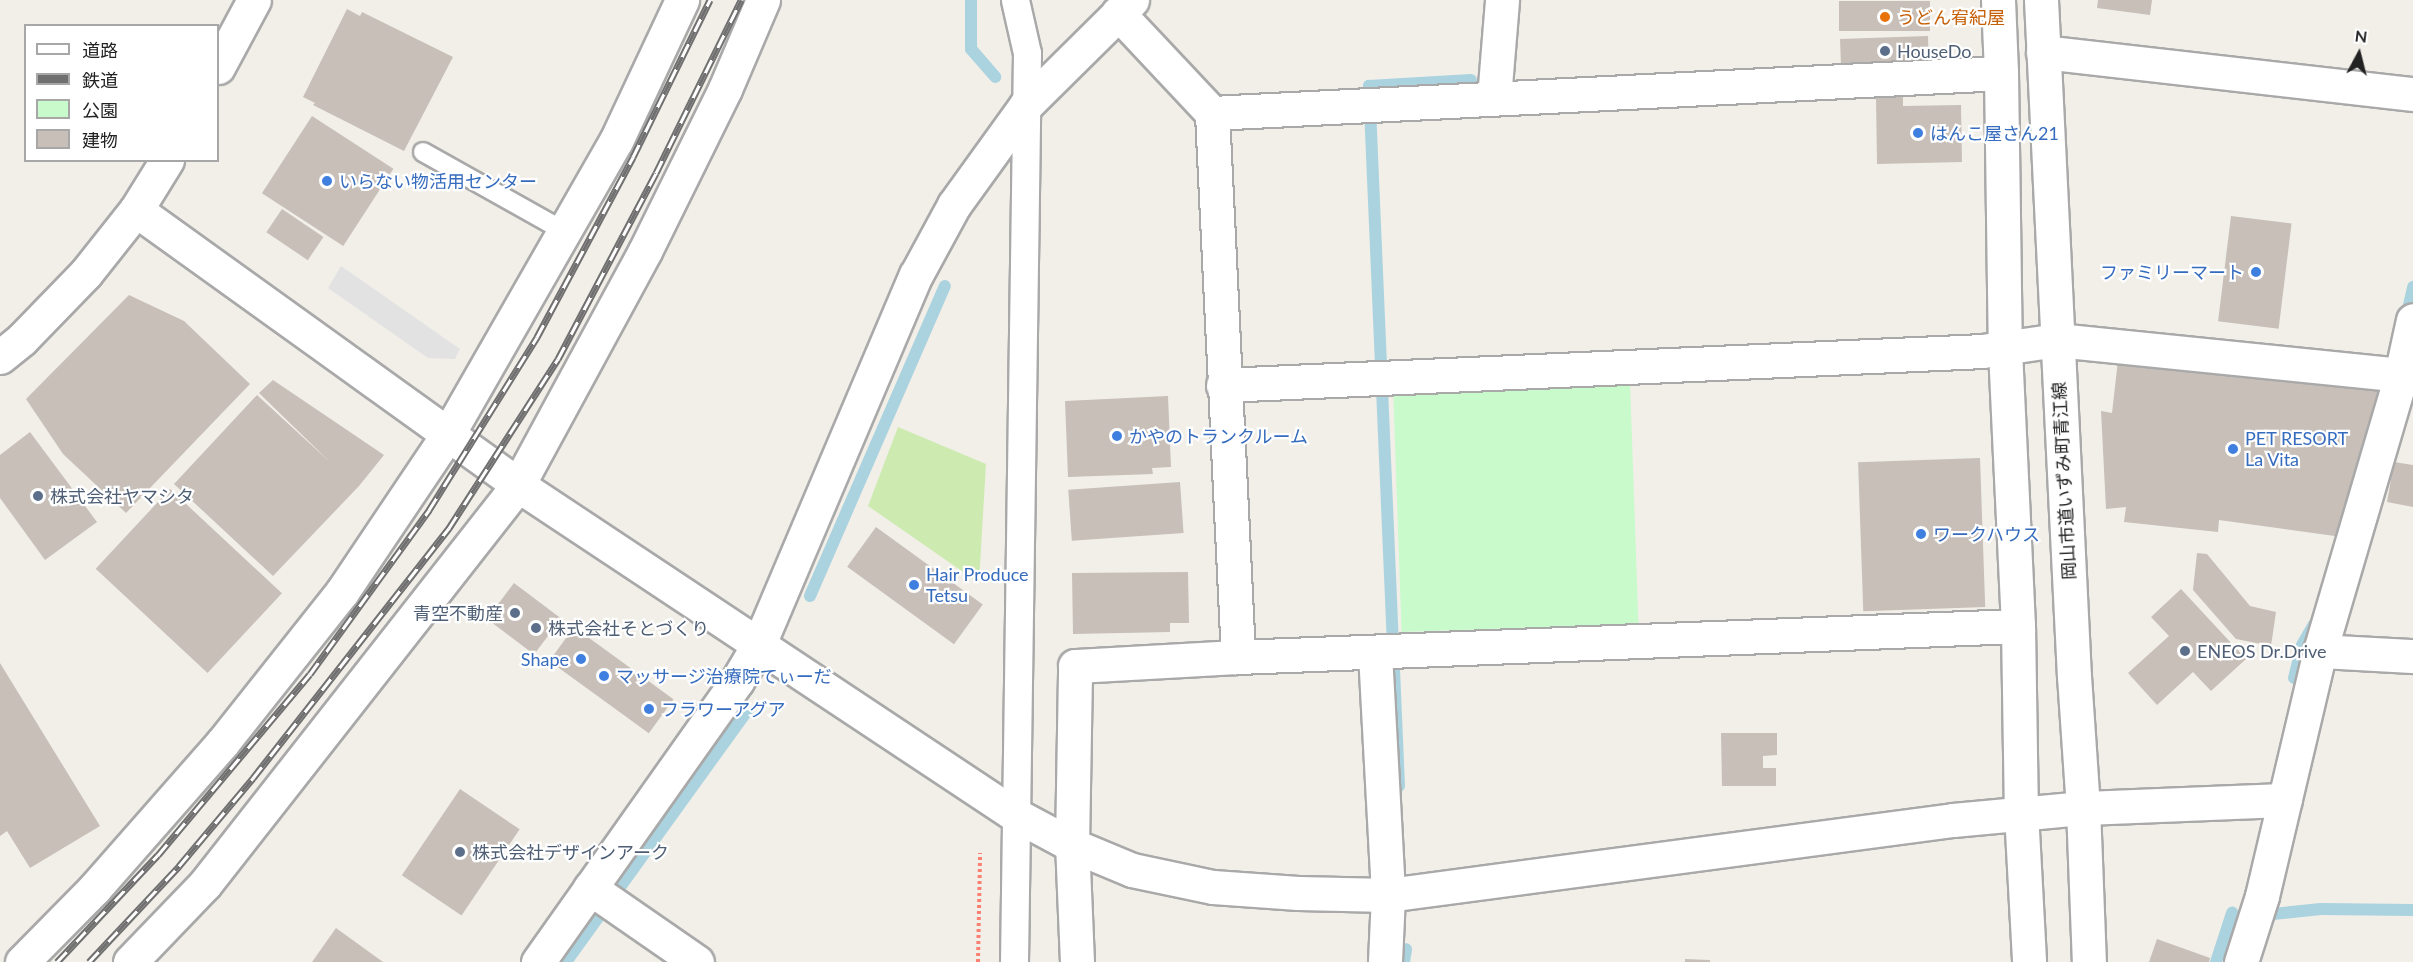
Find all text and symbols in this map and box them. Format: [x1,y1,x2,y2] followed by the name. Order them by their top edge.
[1897,6,2005,28] place label: うどん宥紀屋
[1878,10,1892,24] marker: うどん宥紀屋
[24,24,219,162] legend
[2329,24,2389,84] north arrow
[2354,25,2369,46] text: N
[82,39,118,61] text: 道路
[1897,40,1972,62] place label: HouseDo
[1878,44,1892,58] marker: HouseDo
[82,69,118,91] text: 鉄道
[82,99,118,121] text: 公園
[1930,122,2059,144] place label: はんこ屋さん21
[1911,126,1925,140] marker: はんこ屋さん21
[82,129,118,151] text: 建物
[339,170,537,192] place label: いらない物活用センター
[320,174,334,188] marker: いらない物活用センター
[2100,261,2244,283] place label: ファミリーマート
[2249,265,2263,279] marker: ファミリーマート
[2048,382,2080,580] street label: 岡山市道いずみ町青江線
[1129,425,1309,447] place label: かやのトランクルーム
[2245,428,2349,470] place label: PET RESORT La Vita
[1110,429,1124,443] marker: かやのトランクルーム
[2226,442,2240,456] marker: PET RESORT La Vita
[50,485,194,507] place label: 株式会社ヤマシタ
[31,489,45,503] marker: 株式会社ヤマシタ
[1933,523,2041,545] place label: ワークハウス
[1914,527,1928,541] marker: ワークハウス
[926,564,1029,606] place label: Hair Produce Tetsu
[907,578,921,592] marker: Hair Produce Tetsu
[413,602,503,624] place label: 青空不動産
[508,606,522,620] marker: 青空不動産
[548,617,710,639] place label: 株式会社そとづくり
[529,621,543,635] marker: 株式会社そとづくり
[2197,640,2327,662] place label: ENEOS Dr.Drive
[2178,644,2192,658] marker: ENEOS Dr.Drive
[521,648,569,670] place label: Shape
[574,652,588,666] marker: Shape
[616,665,832,687] place label: マッサージ治療院てぃーだ
[597,669,611,683] marker: マッサージ治療院てぃーだ
[661,698,787,720] place label: フラワーアグア
[642,702,656,716] marker: フラワーアグア
[472,841,669,863] place label: 株式会社デザインアーク
[453,845,467,859] marker: 株式会社デザインアーク

